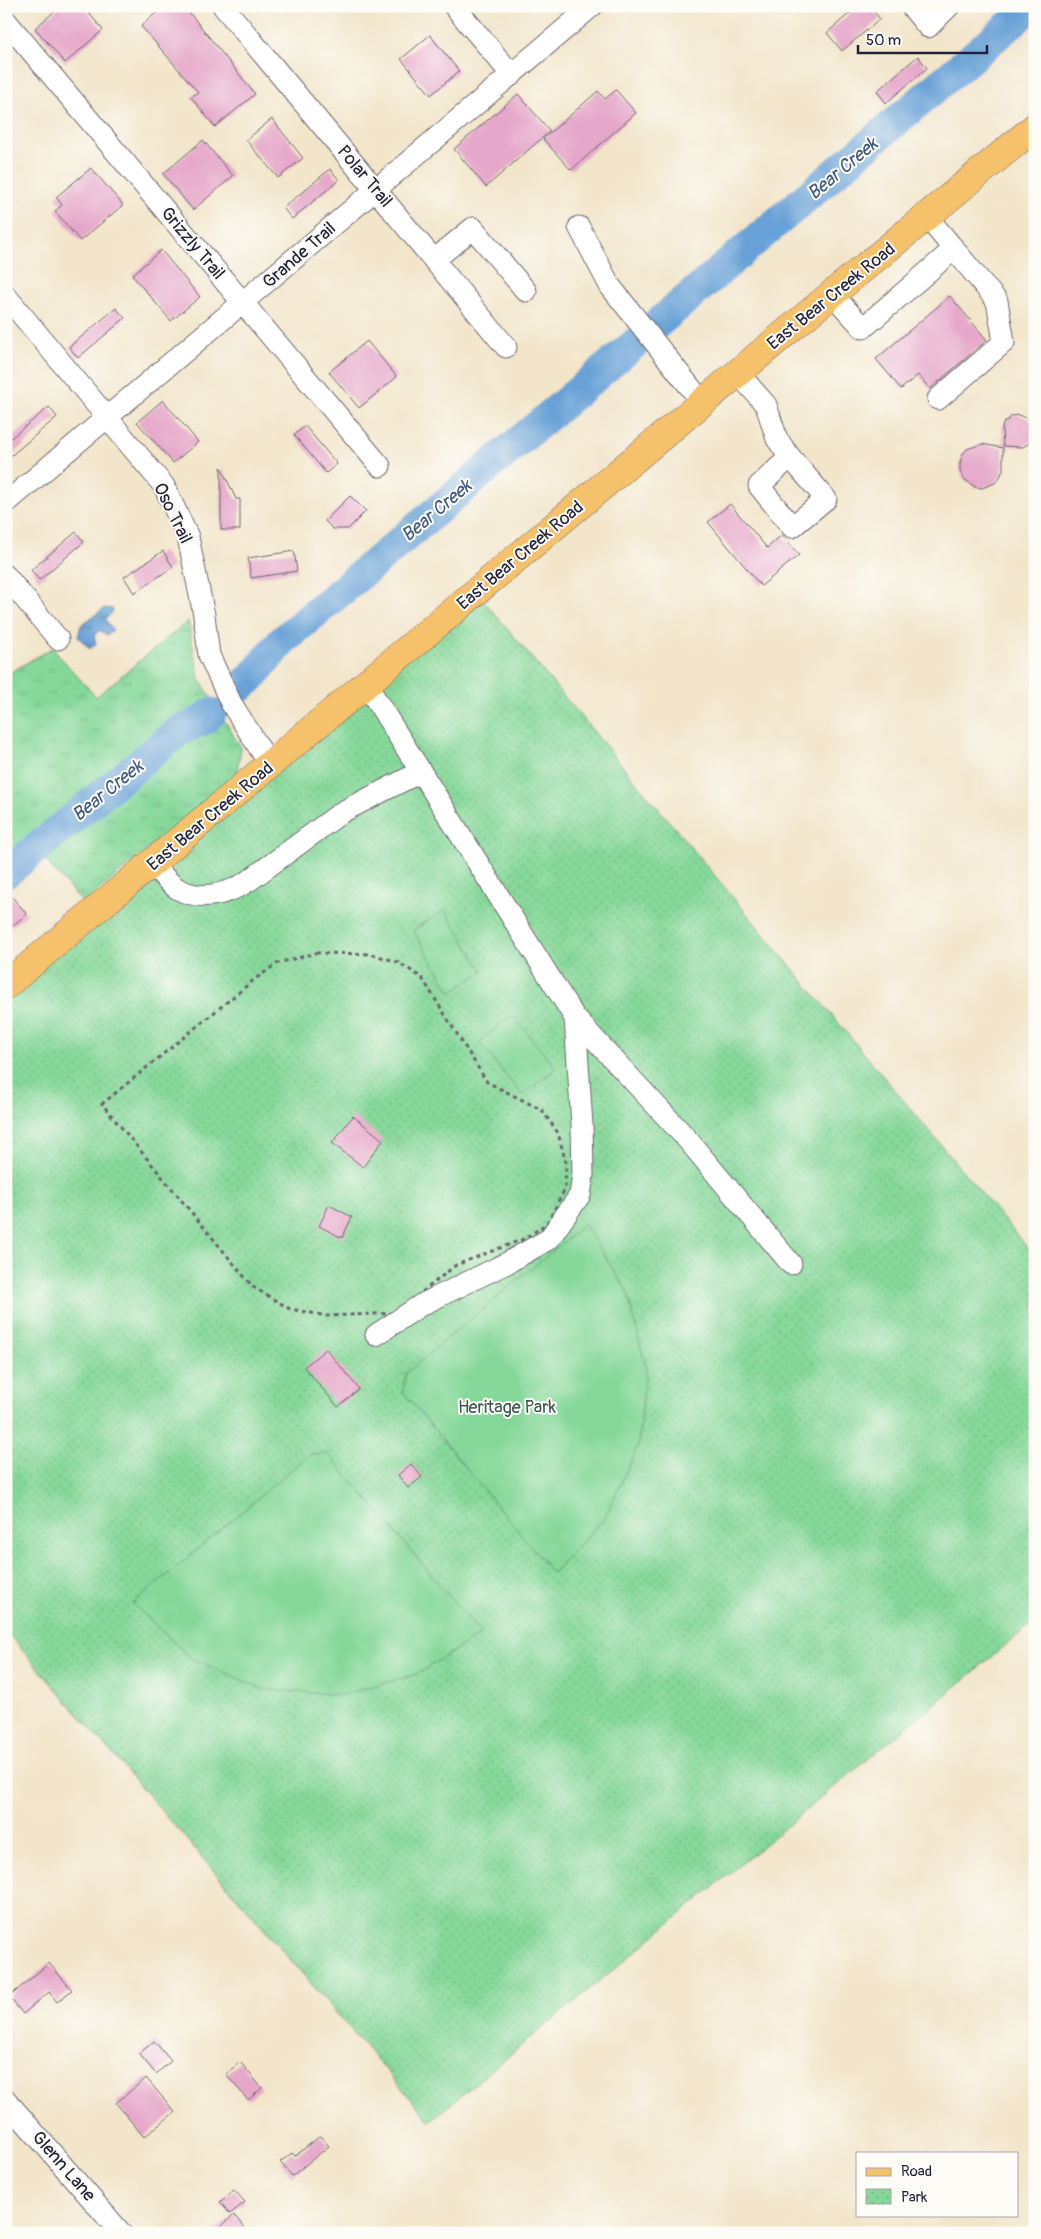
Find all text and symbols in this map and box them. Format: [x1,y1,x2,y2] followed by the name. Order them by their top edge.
[858,22,987,54] scale bar
[866,31,901,50] text: 50 m
[803,131,884,205] water label: Bear Creek
[332,140,397,212] street label: Polar Trail
[156,202,230,284] street label: Grizzly Trail
[258,217,341,294] street label: Grande Trail
[763,238,900,355] street label: East Bear Creek Road
[397,473,478,547] water label: Bear Creek
[148,479,197,547] street label: Oso Trail
[452,496,588,615] street label: East Bear Creek Road
[67,754,150,827] water label: Bear Creek
[142,757,278,876] street label: East Bear Creek Road
[458,1396,557,1419] park label: Heritage Park
[27,2126,101,2206] street label: Glenn Lane
[856,2152,1018,2216] legend
[901,2162,932,2181] text: Road
[901,2188,928,2207] text: Park

